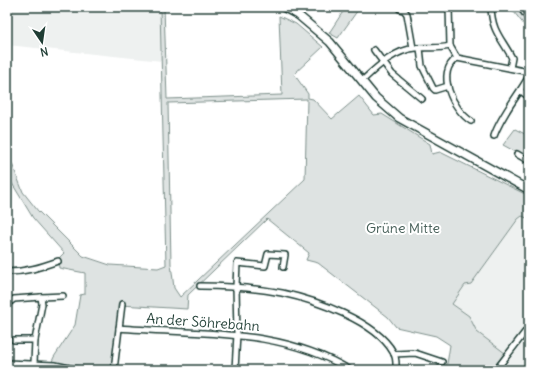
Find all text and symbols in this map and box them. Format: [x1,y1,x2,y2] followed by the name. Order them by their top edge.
[22,22,62,62] north arrow
[39,44,50,59] text: N
[366,219,440,237] park label: Grüne Mitte
[146,309,260,335] street label: An der Söhrebahn

